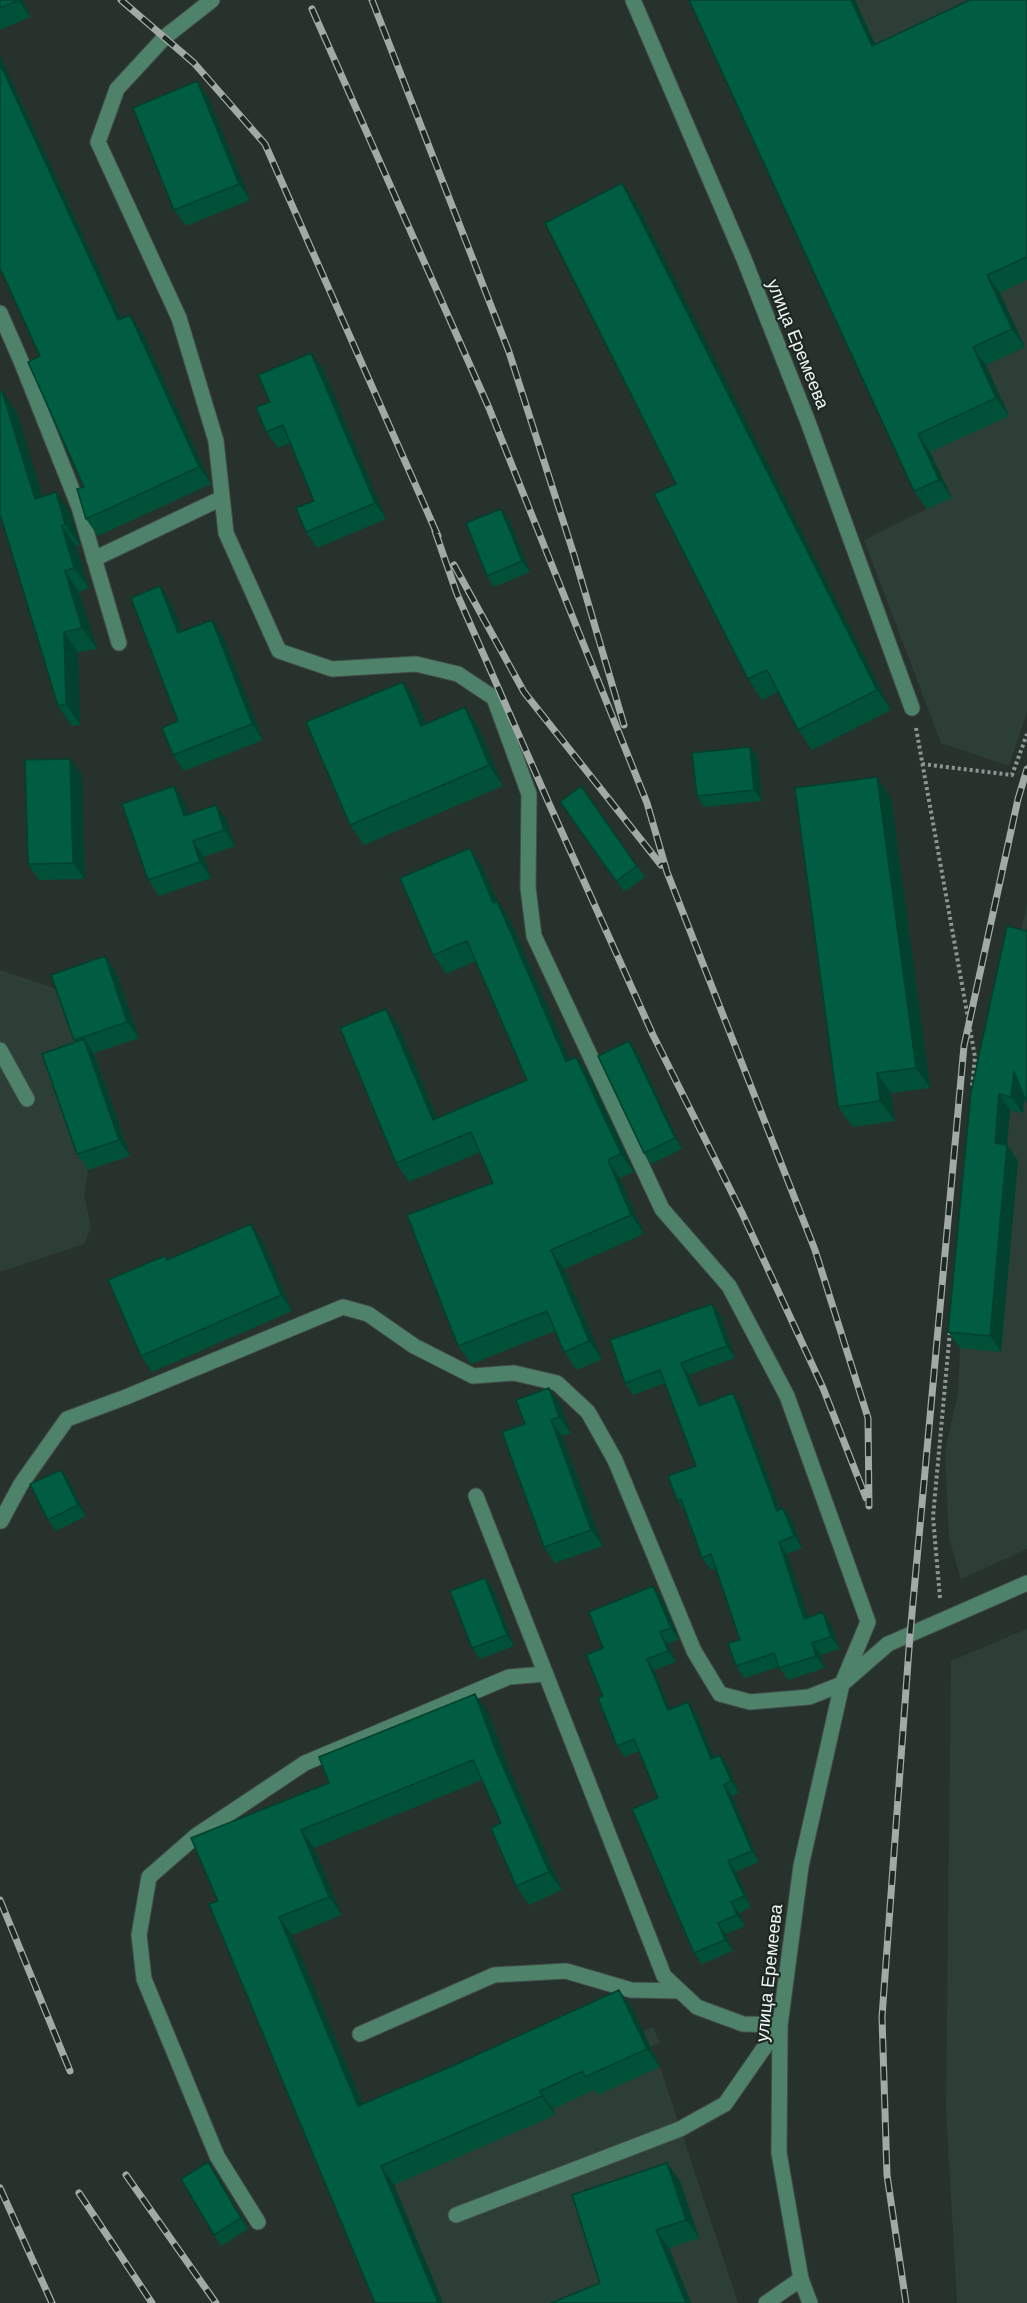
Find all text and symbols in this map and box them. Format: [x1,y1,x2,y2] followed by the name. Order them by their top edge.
[763,276,834,413] street label: улица Еремеева
[752,1902,786,2043] street label: улица Еремеева

